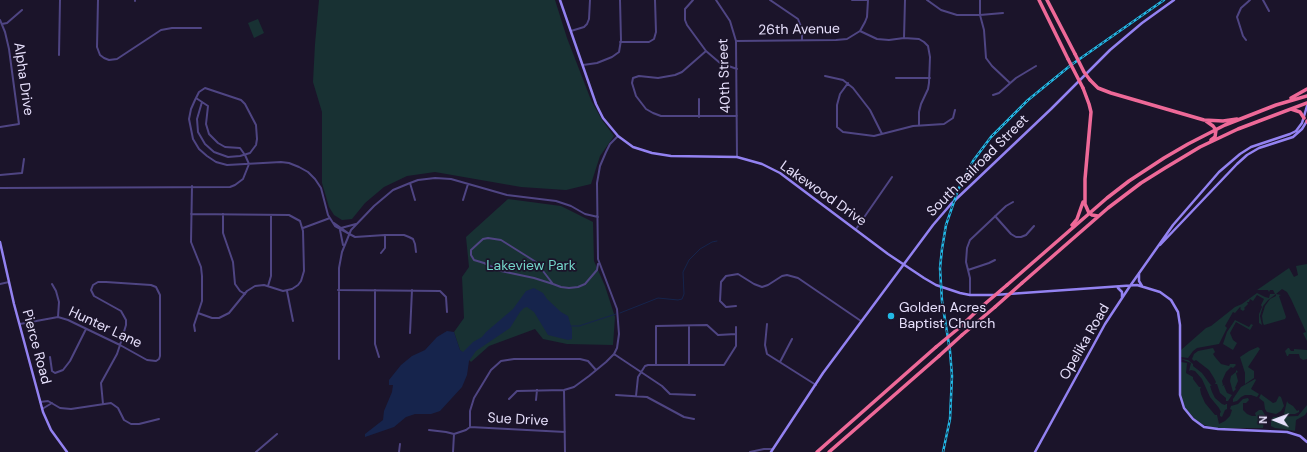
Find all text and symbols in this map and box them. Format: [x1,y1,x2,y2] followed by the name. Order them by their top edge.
[758,21,840,39] street label: 26th Avenue
[715,38,735,114] street label: 40th Street
[10,41,36,117] street label: Alpha Drive
[924,112,1032,220] street label: South Railroad Street
[776,158,870,230] street label: Lakewood Drive
[486,258,576,274] park label: Lakeview Park
[899,300,995,332] place label: Golden Acres Baptist Church
[1056,301,1114,383] street label: Opelika Road
[66,304,144,352] street label: Hunter Lane
[18,308,54,386] street label: Pierce Road
[886,311,896,321] marker: Golden Acres Baptist Church
[1255,400,1295,440] north arrow
[487,410,549,430] street label: Sue Drive
[1256,416,1270,424] text: N

